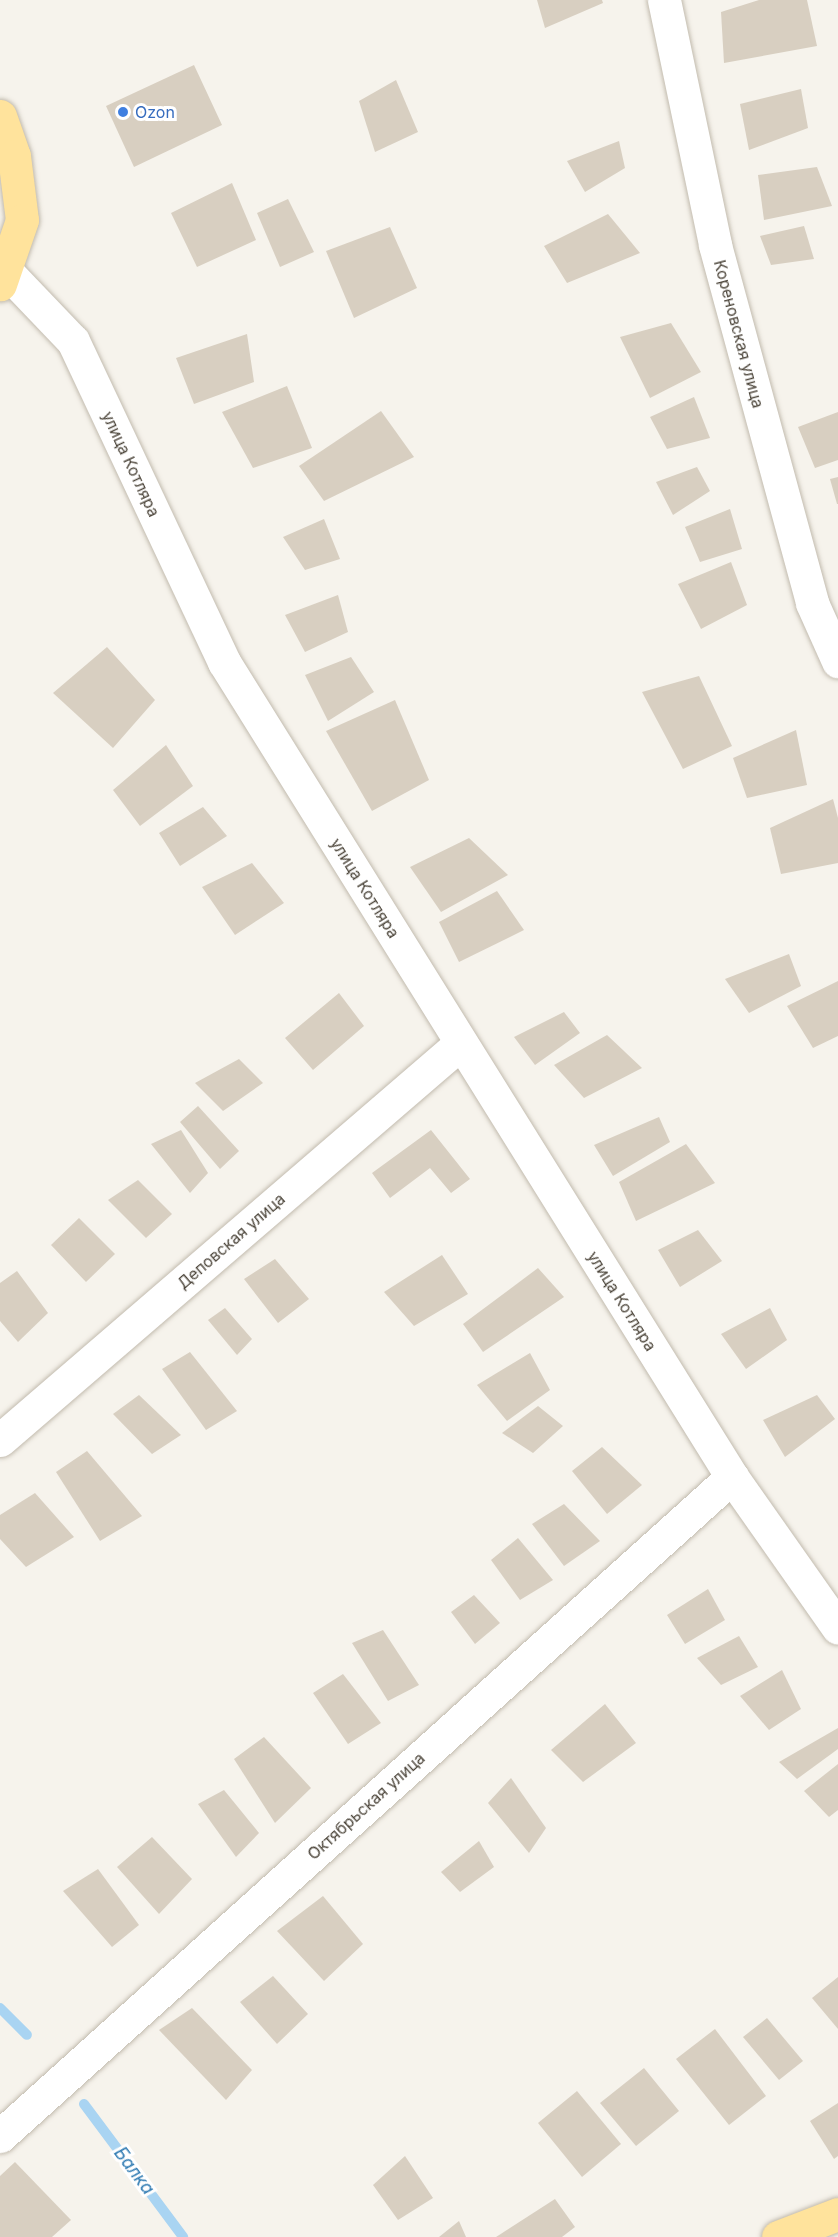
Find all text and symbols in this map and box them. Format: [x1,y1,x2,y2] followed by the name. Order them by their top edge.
[135,102,175,122] place label: Ozon
[116,105,130,119] marker: Ozon
[710,258,768,410] street label: Кореновская улица
[98,408,164,520] street label: улица Котляра
[327,835,403,941] street label: улица Котляра
[173,1189,289,1293] street label: Деповская улица
[584,1248,660,1354] street label: улица Котляра
[303,1748,429,1864] street label: Октябрьская улица
[109,2143,159,2199] water label: Балка

